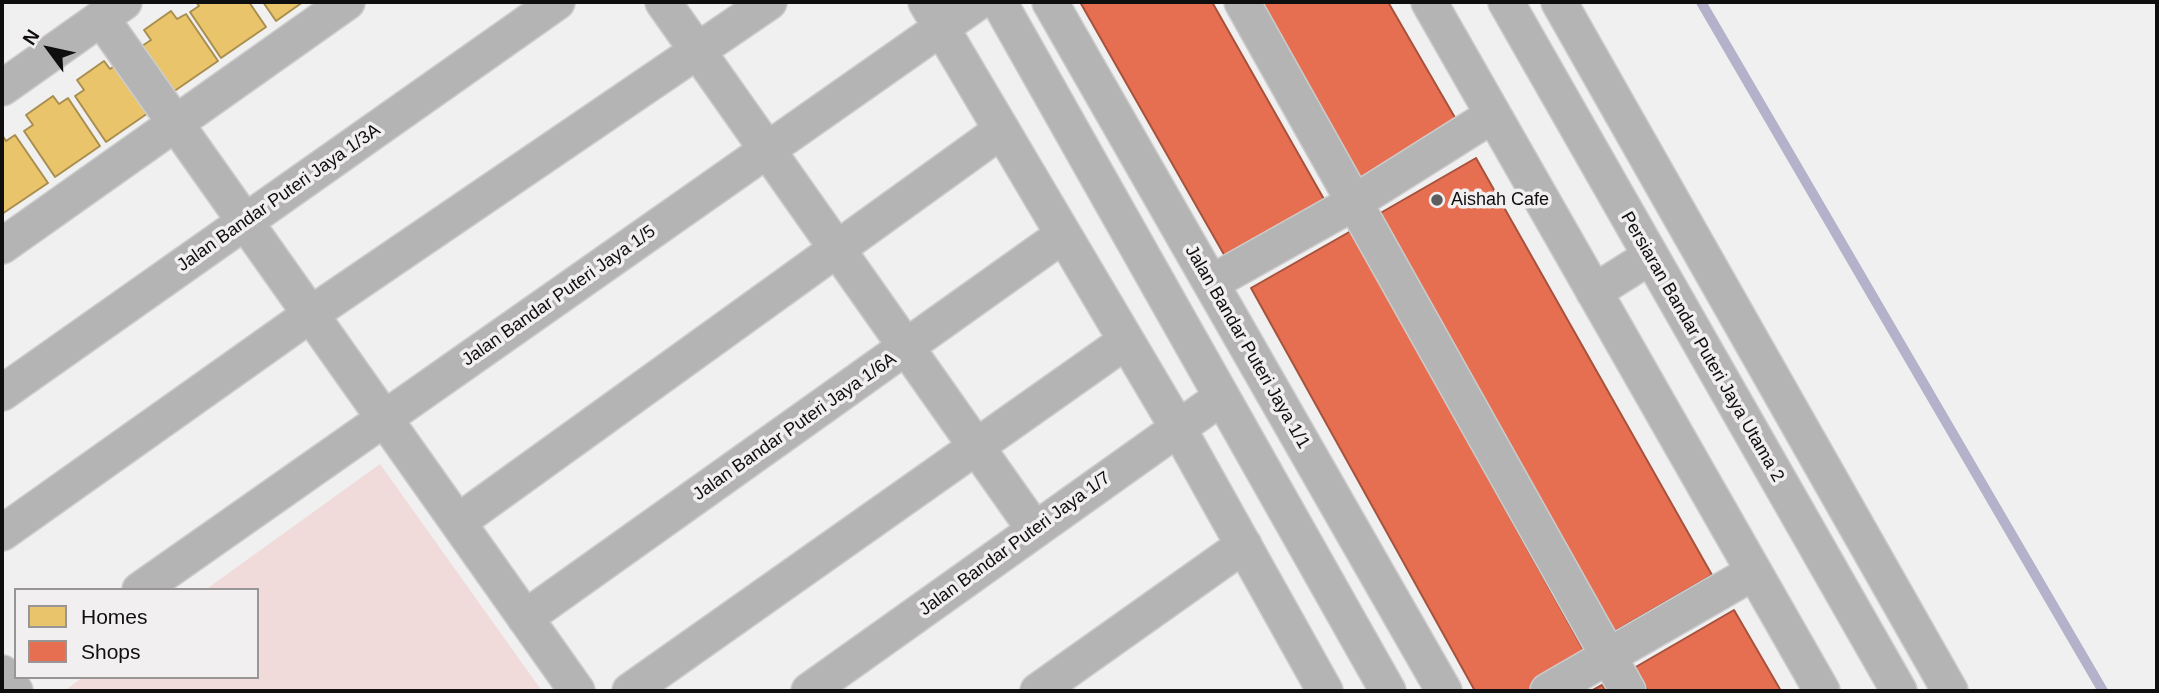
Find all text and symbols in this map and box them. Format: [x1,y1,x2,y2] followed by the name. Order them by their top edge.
[14,14,84,84] north arrow
[18,26,44,49] text: N
[173,119,385,277] street label: Jalan Bandar Puteri Jaya 1/3A
[1451,189,1549,211] place label: Aishah Cafe
[1429,192,1445,208] marker: Aishah Cafe
[1616,208,1788,486] street label: Persiaran Bandar Puteri Jaya Utama 2
[458,221,660,371] street label: Jalan Bandar Puteri Jaya 1/5
[1180,242,1314,452] street label: Jalan Bandar Puteri Jaya 1/1
[689,348,901,506] street label: Jalan Bandar Puteri Jaya 1/6A
[915,467,1115,621] street label: Jalan Bandar Puteri Jaya 1/7
[14,588,259,679] legend
[81,605,148,628] text: Homes
[81,640,141,663] text: Shops

